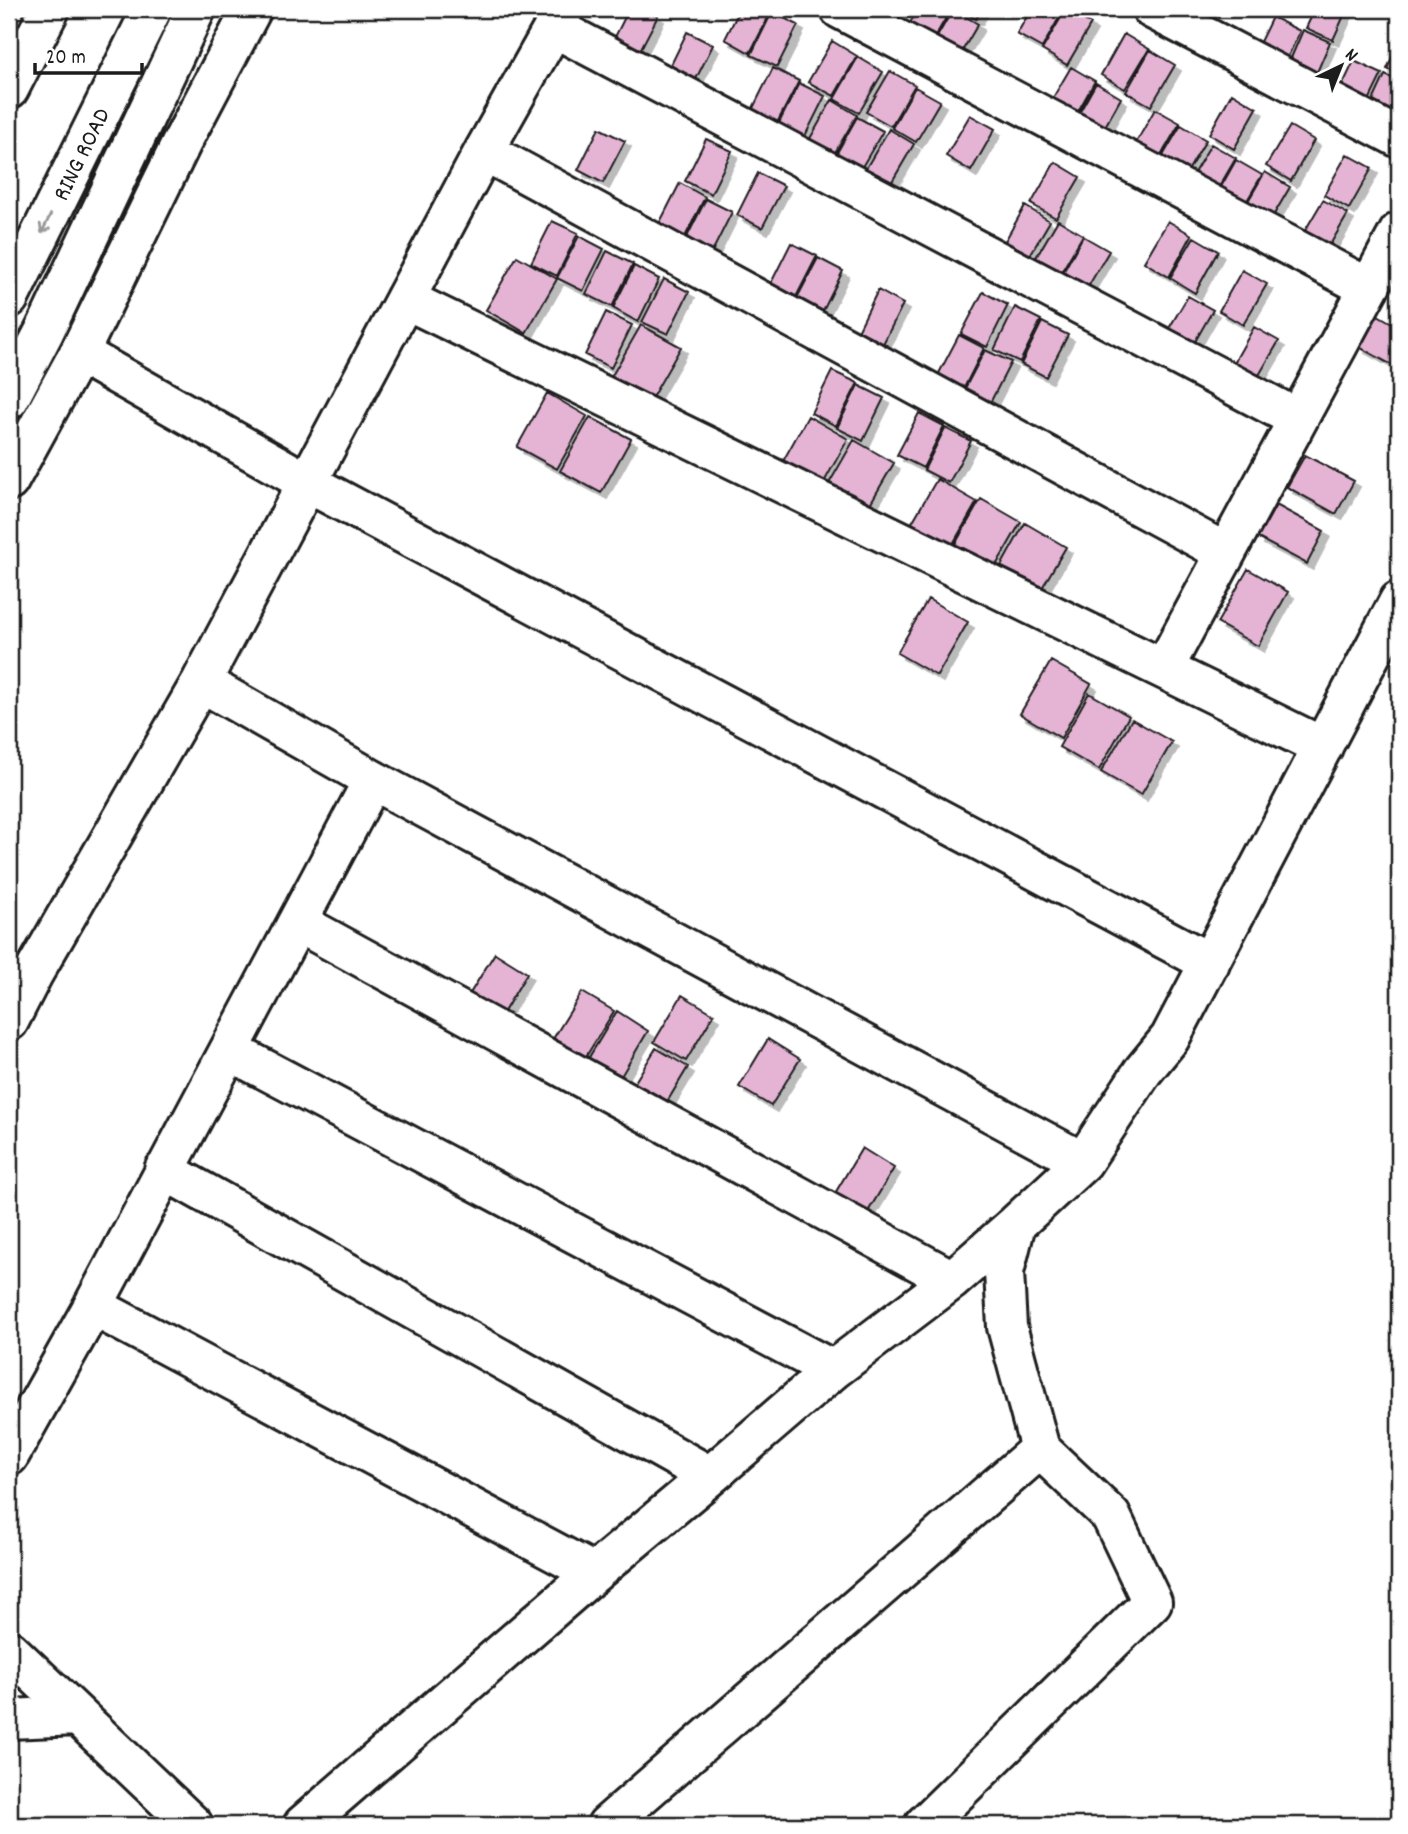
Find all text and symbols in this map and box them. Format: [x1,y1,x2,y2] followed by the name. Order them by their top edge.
[35,32,142,76] scale bar
[1306,32,1376,102] north arrow
[1338,43,1363,69] text: N
[46,44,86,74] text: 20 m
[46,103,120,207] street label: RING ROAD
[38,213,52,234] one-way arrow

